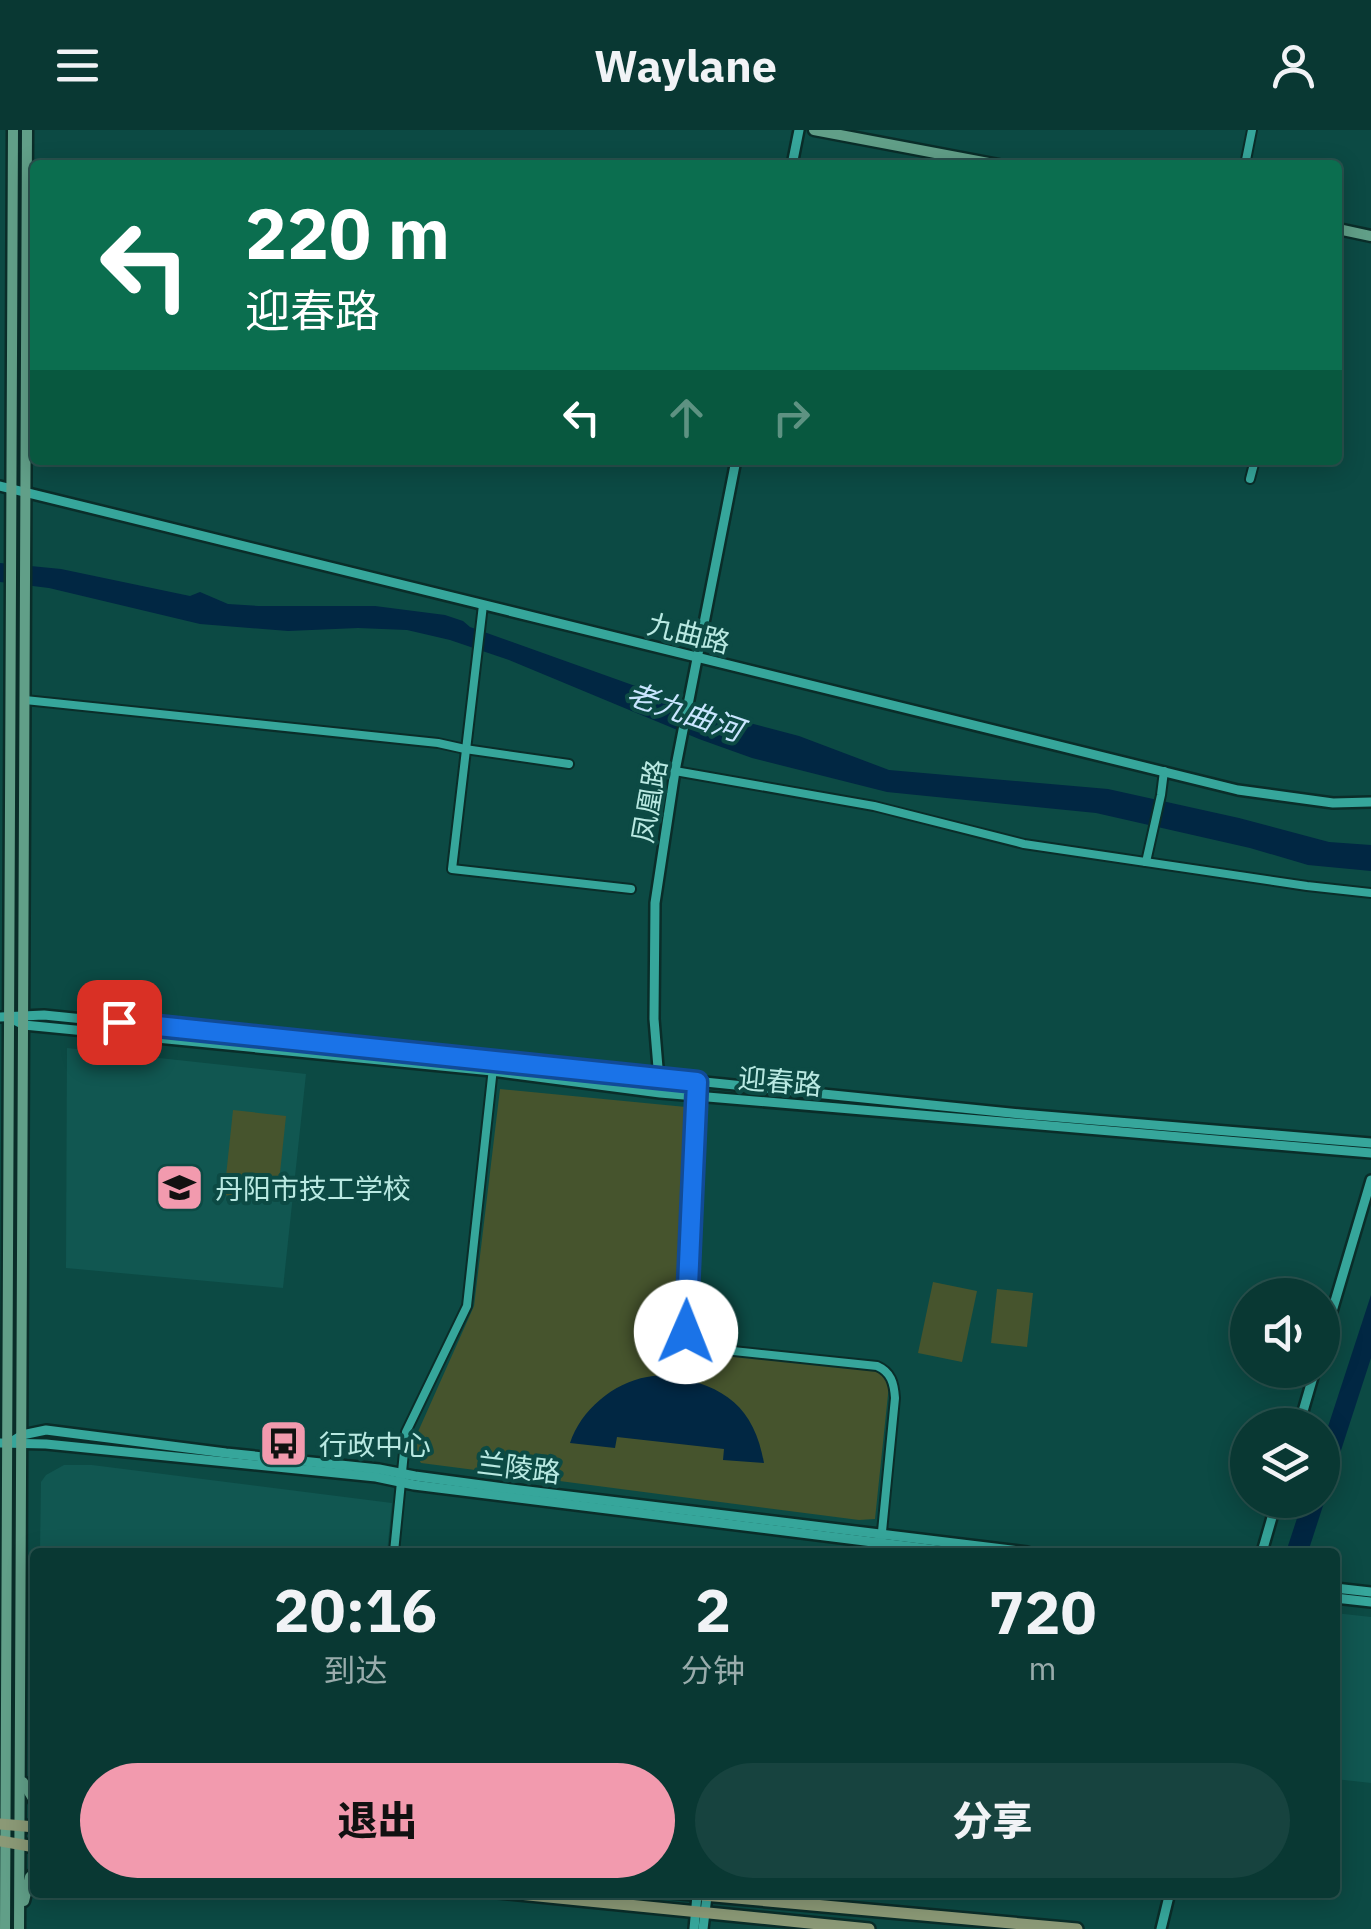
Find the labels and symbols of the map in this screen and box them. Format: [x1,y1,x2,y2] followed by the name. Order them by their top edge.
[644,605,734,661] street label: 九曲路
[622,673,753,751] water label: 老九曲河
[623,756,675,846] street label: 凤凰路
[77,980,162,1065] pin
[737,1059,823,1103] street label: 迎春路
[154,1162,206,1214] school or university icon: 丹阳市技工学校
[215,1170,411,1207] place label: 丹阳市技工学校
[634,1280,738,1384] position arrow
[258,1418,310,1470] bus stop icon: 行政中心
[319,1426,431,1463] place label: 行政中心
[475,1444,563,1490] street label: 兰陵路

